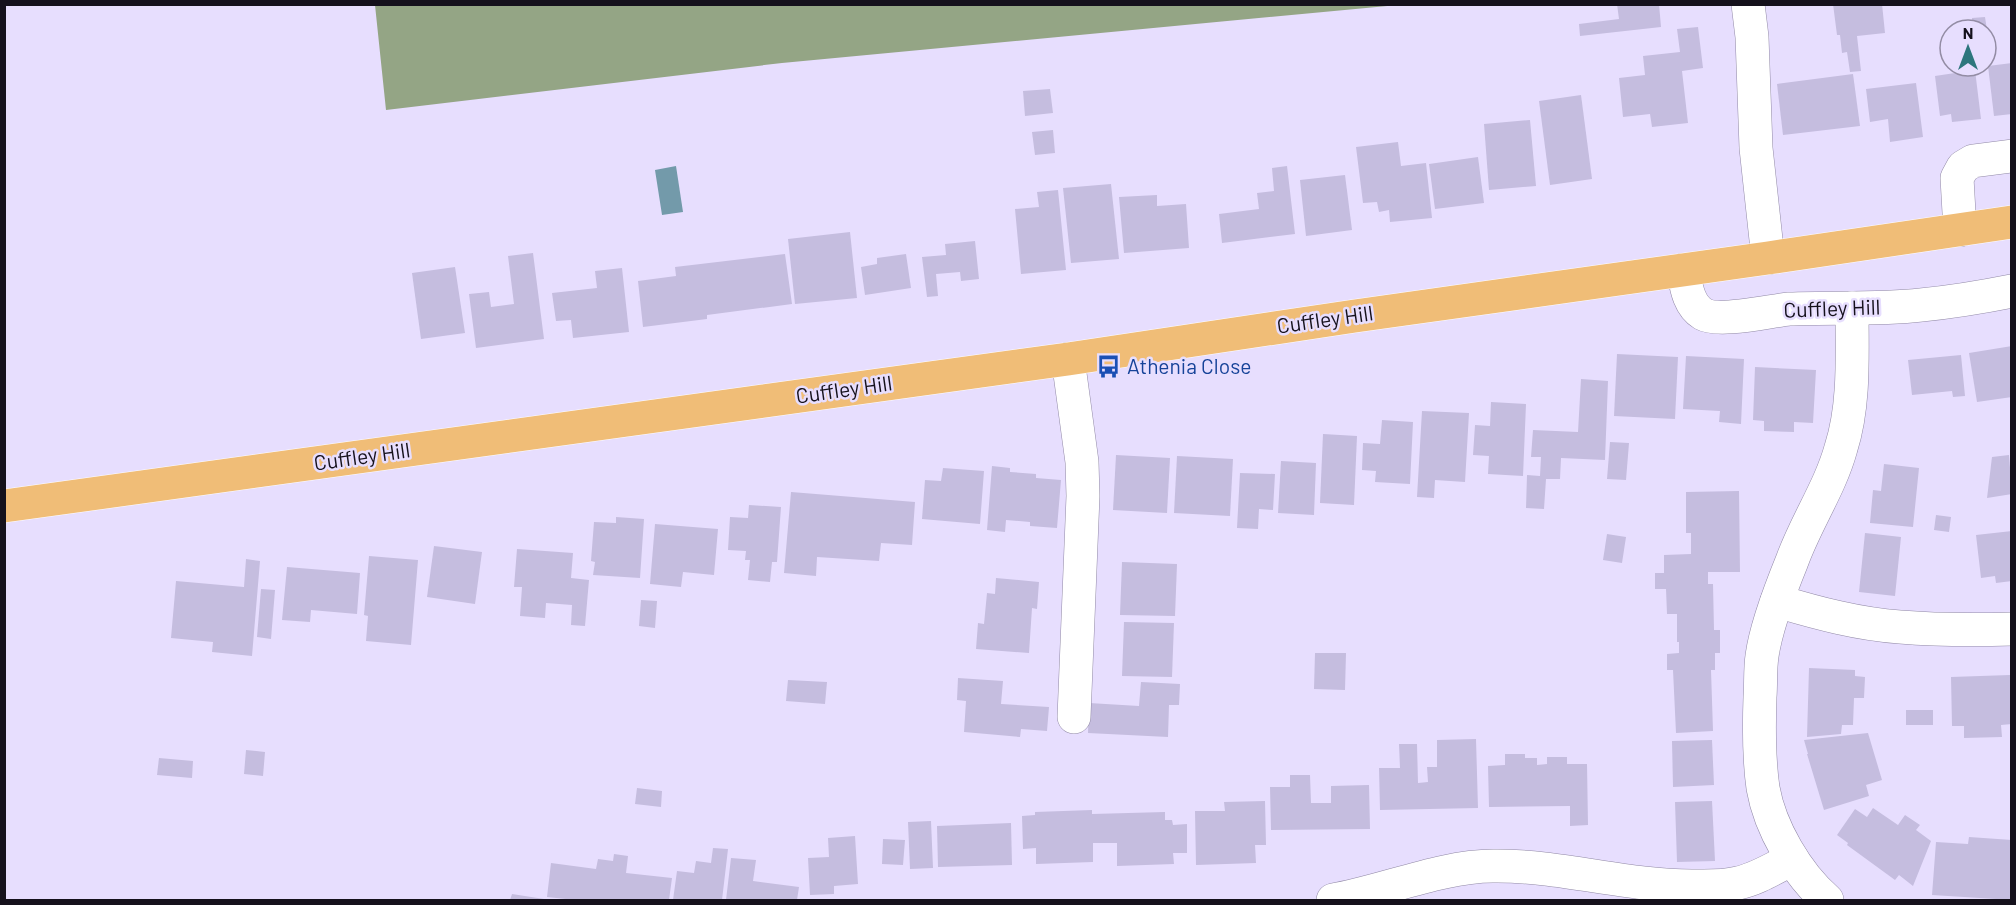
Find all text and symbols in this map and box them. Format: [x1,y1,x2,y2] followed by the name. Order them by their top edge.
[1938,18,1998,78] north arrow
[1963,23,1973,42] text: N
[1783,293,1881,322] street label: Cuffley Hill
[1275,299,1374,338] street label: Cuffley Hill
[1127,353,1251,378] place label: Athenia Close
[1096,354,1122,380] bus stop icon: Athenia Close
[794,369,893,408] street label: Cuffley Hill
[312,436,411,475] street label: Cuffley Hill

